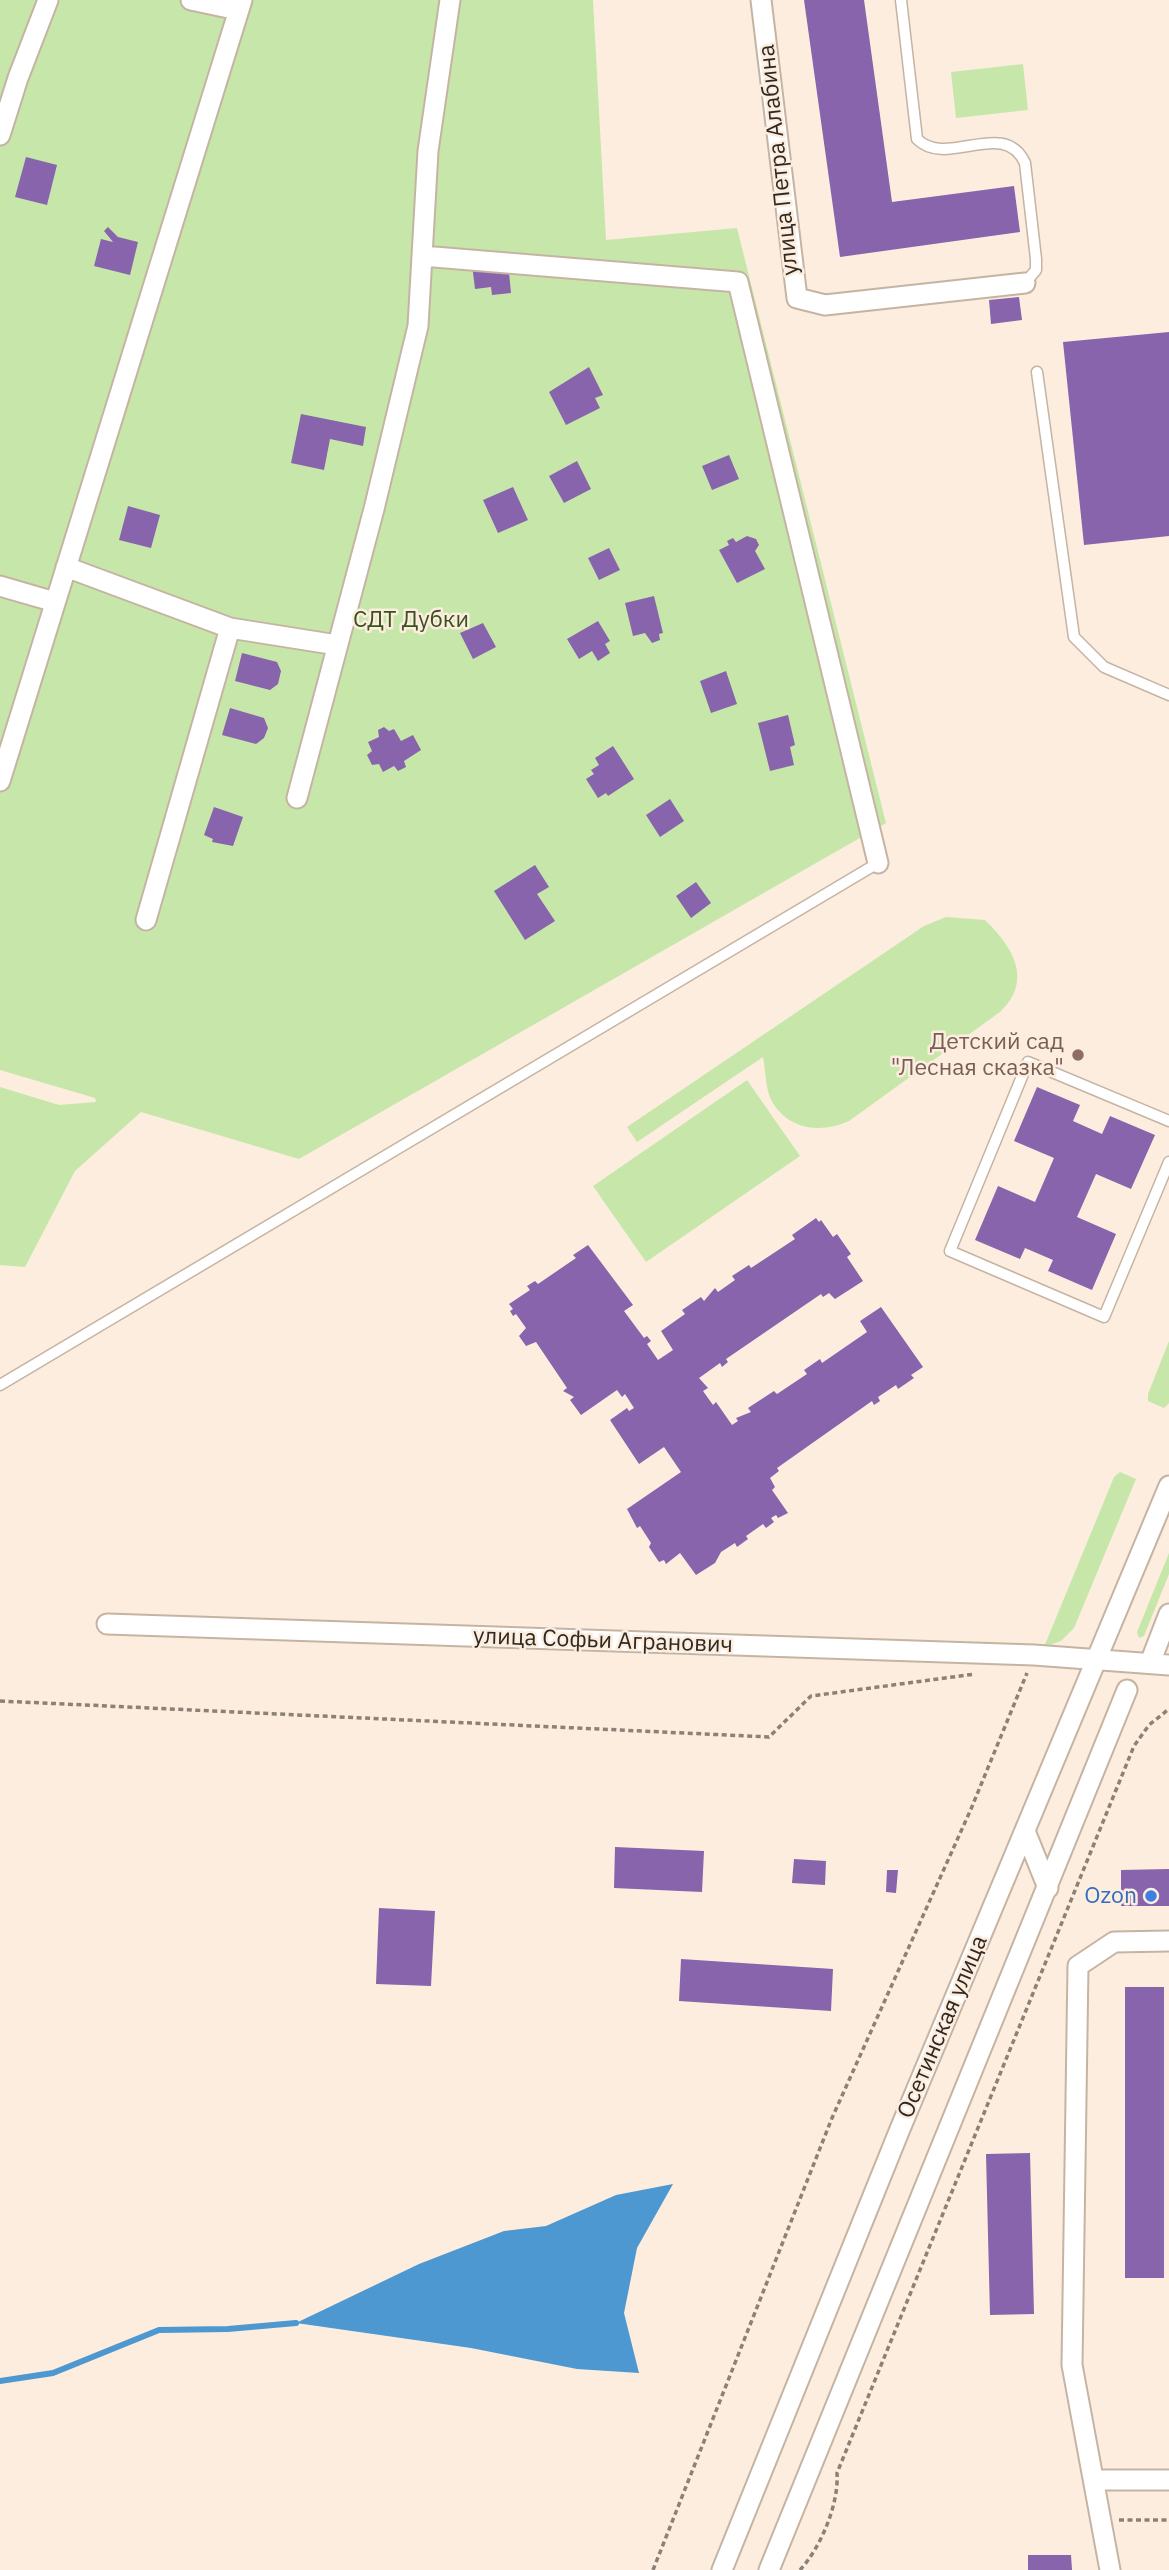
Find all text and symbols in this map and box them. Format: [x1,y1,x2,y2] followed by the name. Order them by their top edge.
[753,43,805,277] street label: улица Петра Алабина
[353,606,469,634] park label: СДТ Дубки
[891,1028,1064,1082] place label: Детский сад "Лесная сказка"
[1070,1047,1086,1063] marker: Детский сад "Лесная сказка"
[473,1623,733,1659] street label: улица Софьи Агранович
[1084,1882,1137,1910] place label: Ozon
[1143,1888,1159,1904] marker: Ozon
[892,1932,994,2122] street label: Осетинская улица

